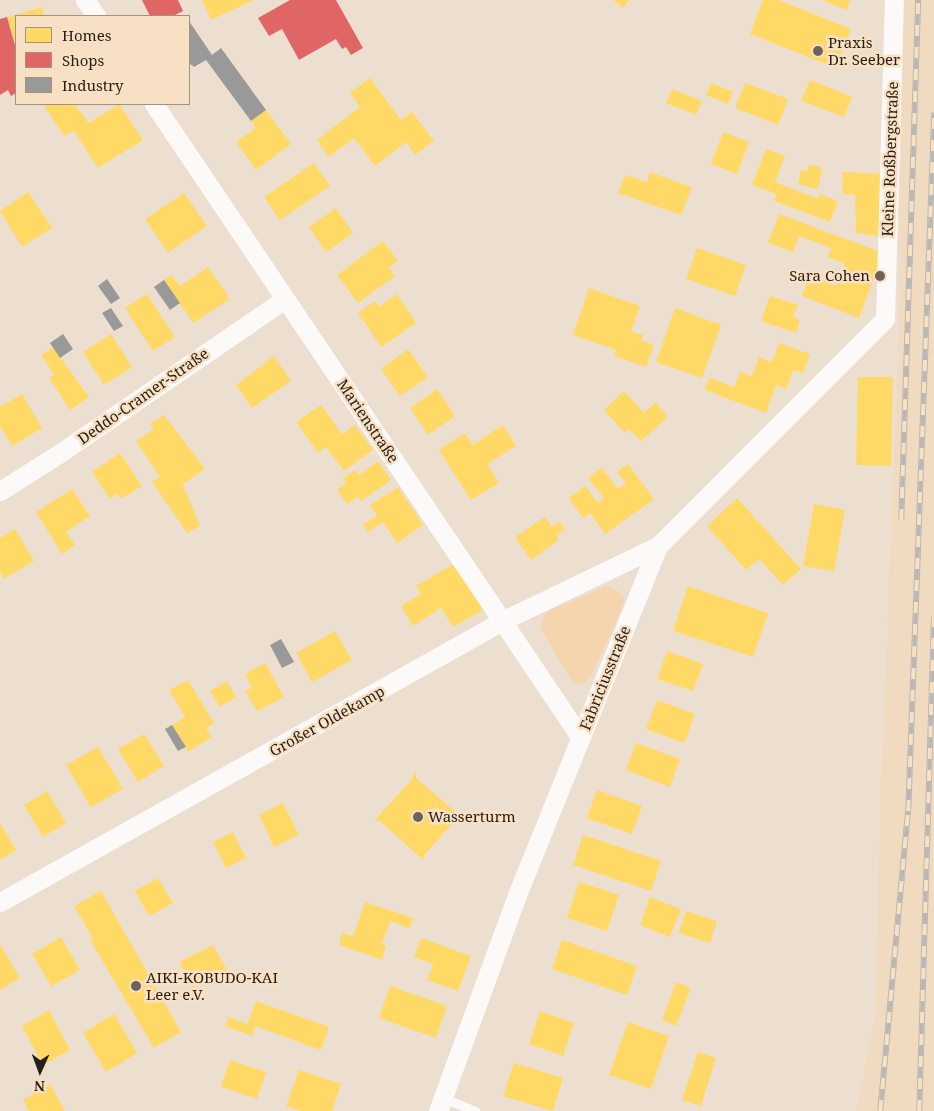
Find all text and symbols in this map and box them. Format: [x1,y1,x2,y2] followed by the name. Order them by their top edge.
[15,15,190,105] legend
[62,25,112,45] text: Homes
[828,33,900,68] place label: Praxis Dr. Seeber
[812,45,824,57] marker: Praxis Dr. Seeber
[62,50,104,70] text: Shops
[62,75,124,95] text: Industry
[878,81,902,237] street label: Kleine Roßbergstraße
[789,267,870,285] place label: Sara Cohen
[874,270,886,282] marker: Sara Cohen
[74,344,212,448] street label: Deddo-Cramer-Straße
[333,376,403,466] street label: Marienstraße
[576,623,634,733] street label: Fabriciusstraße
[266,682,388,760] street label: Großer Oldekamp
[428,808,516,826] place label: Wasserturm
[412,811,424,823] marker: Wasserturm
[146,968,278,1003] place label: AIKI-KOBUDO-KAI Leer e.V.
[130,980,142,992] marker: AIKI-KOBUDO-KAI Leer e.V.
[15,1046,65,1096] north arrow
[34,1077,45,1096] text: N

